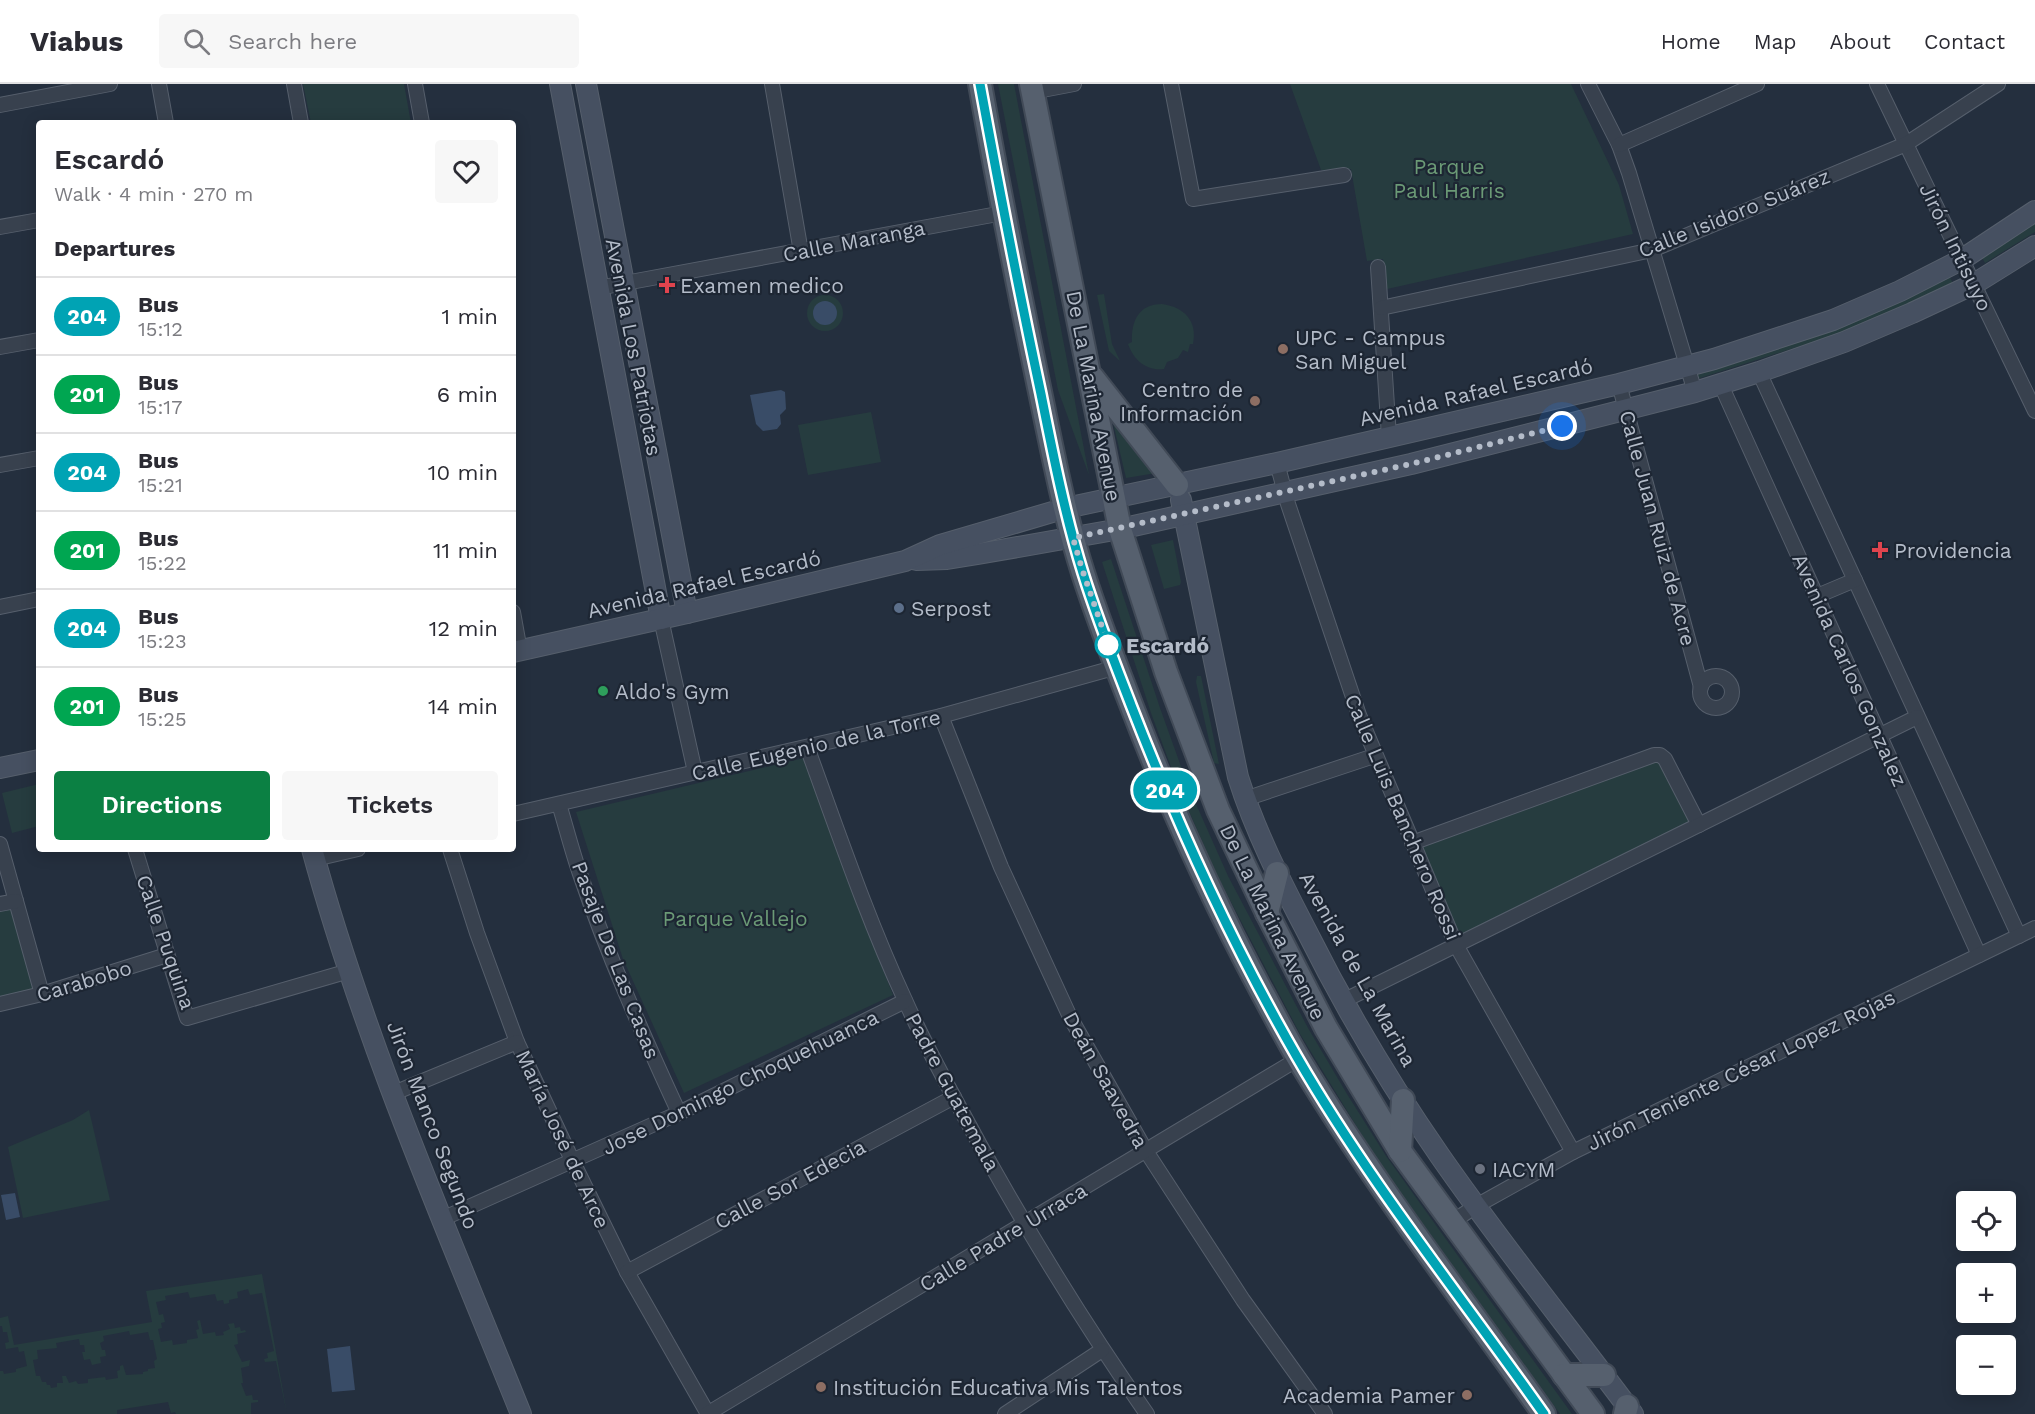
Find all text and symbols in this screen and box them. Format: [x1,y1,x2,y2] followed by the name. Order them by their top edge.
[159,14,579,68] search box
[30,25,123,58] text: Viabus
[180,25,213,58] icon: search
[228,29,357,54] text: Search here
[1661,29,1721,54] text: Home
[1754,29,1797,54] text: Map
[1830,29,1891,54] text: About
[1924,29,2005,54] text: Contact
[435,140,498,203] button: heart
[54,143,164,176] text: Escardó
[1393,154,1505,203] park label: Parque Paul Harris
[1634,163,1834,263] street label: Calle Isidoro Suárez
[1914,179,1998,315] street label: Jirón Intisuyo
[54,182,253,206] text: Walk · 4 min · 270 m
[781,215,927,267] street label: Calle Maranga
[54,236,175,261] text: Departures
[601,236,667,458] street label: Avenida Los Patriotas
[680,273,844,298] place label: Examen medico
[658,276,676,294] marker: Examen medico
[1061,288,1127,504] street label: De La Marina Avenue
[138,292,178,317] text: Bus
[67,304,107,329] text: 204
[441,304,498,329] text: 1 min
[138,317,183,341] text: 15:12
[1295,325,1446,374] place label: UPC - Campus San Miguel
[1276,342,1290,356] marker: UPC - Campus San Miguel
[1357,353,1595,431] street label: Avenida Rafael Escardó
[138,370,178,395] text: Bus
[1120,377,1243,426] place label: Centro de Información
[69,382,105,407] text: 201
[437,382,498,407] text: 6 min
[1248,394,1262,408] marker: Centro de Información
[138,395,182,419] text: 15:17
[1615,408,1701,648] street label: Calle Juan Ruiz de Acre
[1547,411,1577,441] your location
[138,448,178,473] text: Bus
[67,460,107,485] text: 204
[428,460,498,485] text: 10 min
[138,473,183,497] text: 15:21
[138,526,178,551] text: Bus
[69,538,105,563] text: 201
[433,538,498,563] text: 11 min
[1894,538,2012,563] place label: Providencia
[1871,541,1889,559] marker: Providencia
[585,545,823,623] street label: Avenida Rafael Escardó
[1787,550,1913,790] street label: Avenida Carlos Gonzalez
[138,551,187,575] text: 15:22
[911,596,991,621] place label: Serpost
[892,601,906,615] marker: Serpost
[138,604,178,629] text: Bus
[67,616,107,641] text: 204
[429,616,498,641] text: 12 min
[138,629,187,653] text: 15:23
[1095,632,1121,658] marker: Escardó
[1126,633,1209,658] place label: Escardó
[615,679,729,704] place label: Aldo's Gym
[138,682,178,707] text: Bus
[596,684,610,698] marker: Aldo's Gym
[1340,690,1466,944] street label: Calle Luis Banchero Rossi
[69,694,105,719] text: 201
[428,694,498,719] text: 14 min
[689,704,943,786] street label: Calle Eugenio de la Torre
[138,707,187,731] text: 15:25
[1130,770,1200,810] line badge: 204
[54,771,270,840] button: Directions
[282,771,498,840] button: Tickets
[1145,778,1185,803] text: 204
[1215,820,1331,1024] street label: De La Marina Avenue
[567,858,665,1062] street label: Pasaje De Las Casas
[1294,867,1422,1071] street label: Avenida de La Marina
[131,871,201,1013] street label: Calle Puquina
[662,906,808,931] park label: Parque Vallejo
[33,955,135,1007] street label: Carabobo
[1583,984,1899,1156] street label: Jirón Teniente César Lopez Rojas
[598,1004,882,1160] street label: Jose Domingo Choquehuanca
[1058,1007,1154,1153] street label: Deán Saavedra
[901,1008,1005,1176] street label: Padre Guatemala
[382,1017,484,1233] street label: Jirón Manco Segundo
[511,1046,615,1232] street label: María José de Arce
[710,1134,870,1234] street label: Calle Sor Edecia
[1492,1157,1555,1182] place label: IACYM
[1473,1162,1487,1176] marker: IACYM
[915,1177,1091,1297] street label: Calle Padre Urraca
[1956,1191,2016,1395] map controls
[1956,1191,2016,1251] button: locate
[1956,1263,2016,1323] button: +
[1956,1335,2016,1395] button: −
[833,1375,1183,1400] place label: Institución Educativa Mis Talentos
[814,1380,828,1394] marker: Institución Educativa Mis Talentos
[1283,1383,1455,1408] place label: Academia Pamer
[1460,1388,1474,1402] marker: Academia Pamer

